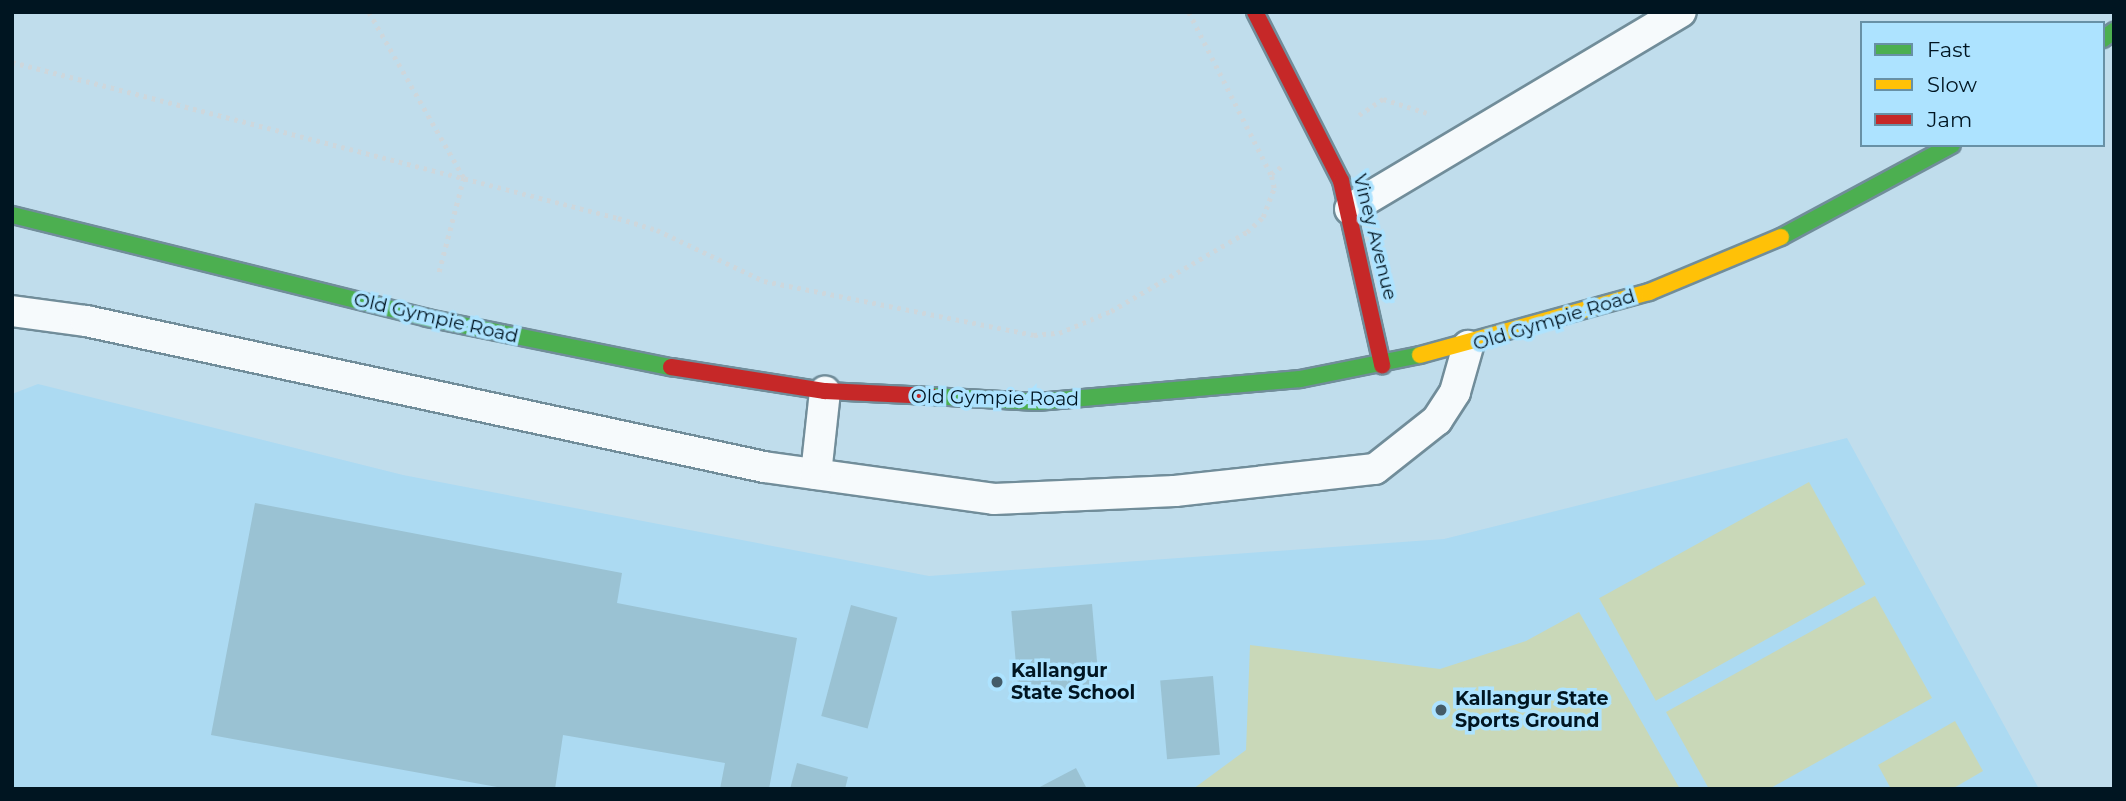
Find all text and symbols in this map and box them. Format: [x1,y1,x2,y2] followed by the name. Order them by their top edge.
[1860,21,2105,147] legend
[1927,37,1971,62] text: Fast
[1927,72,1977,97] text: Slow
[1927,107,1972,132] text: Jam
[1348,172,1402,302] street label: Viney Avenue
[1470,285,1638,355] street label: Old Gympie Road
[352,288,520,348] street label: Old Gympie Road
[911,385,1079,411] street label: Old Gympie Road
[1011,660,1135,704] place label: Kallangur State School
[989,674,1005,690] marker: Kallangur State School
[1455,688,1609,732] place label: Kallangur State Sports Ground
[1433,702,1449,718] marker: Kallangur State Sports Ground

